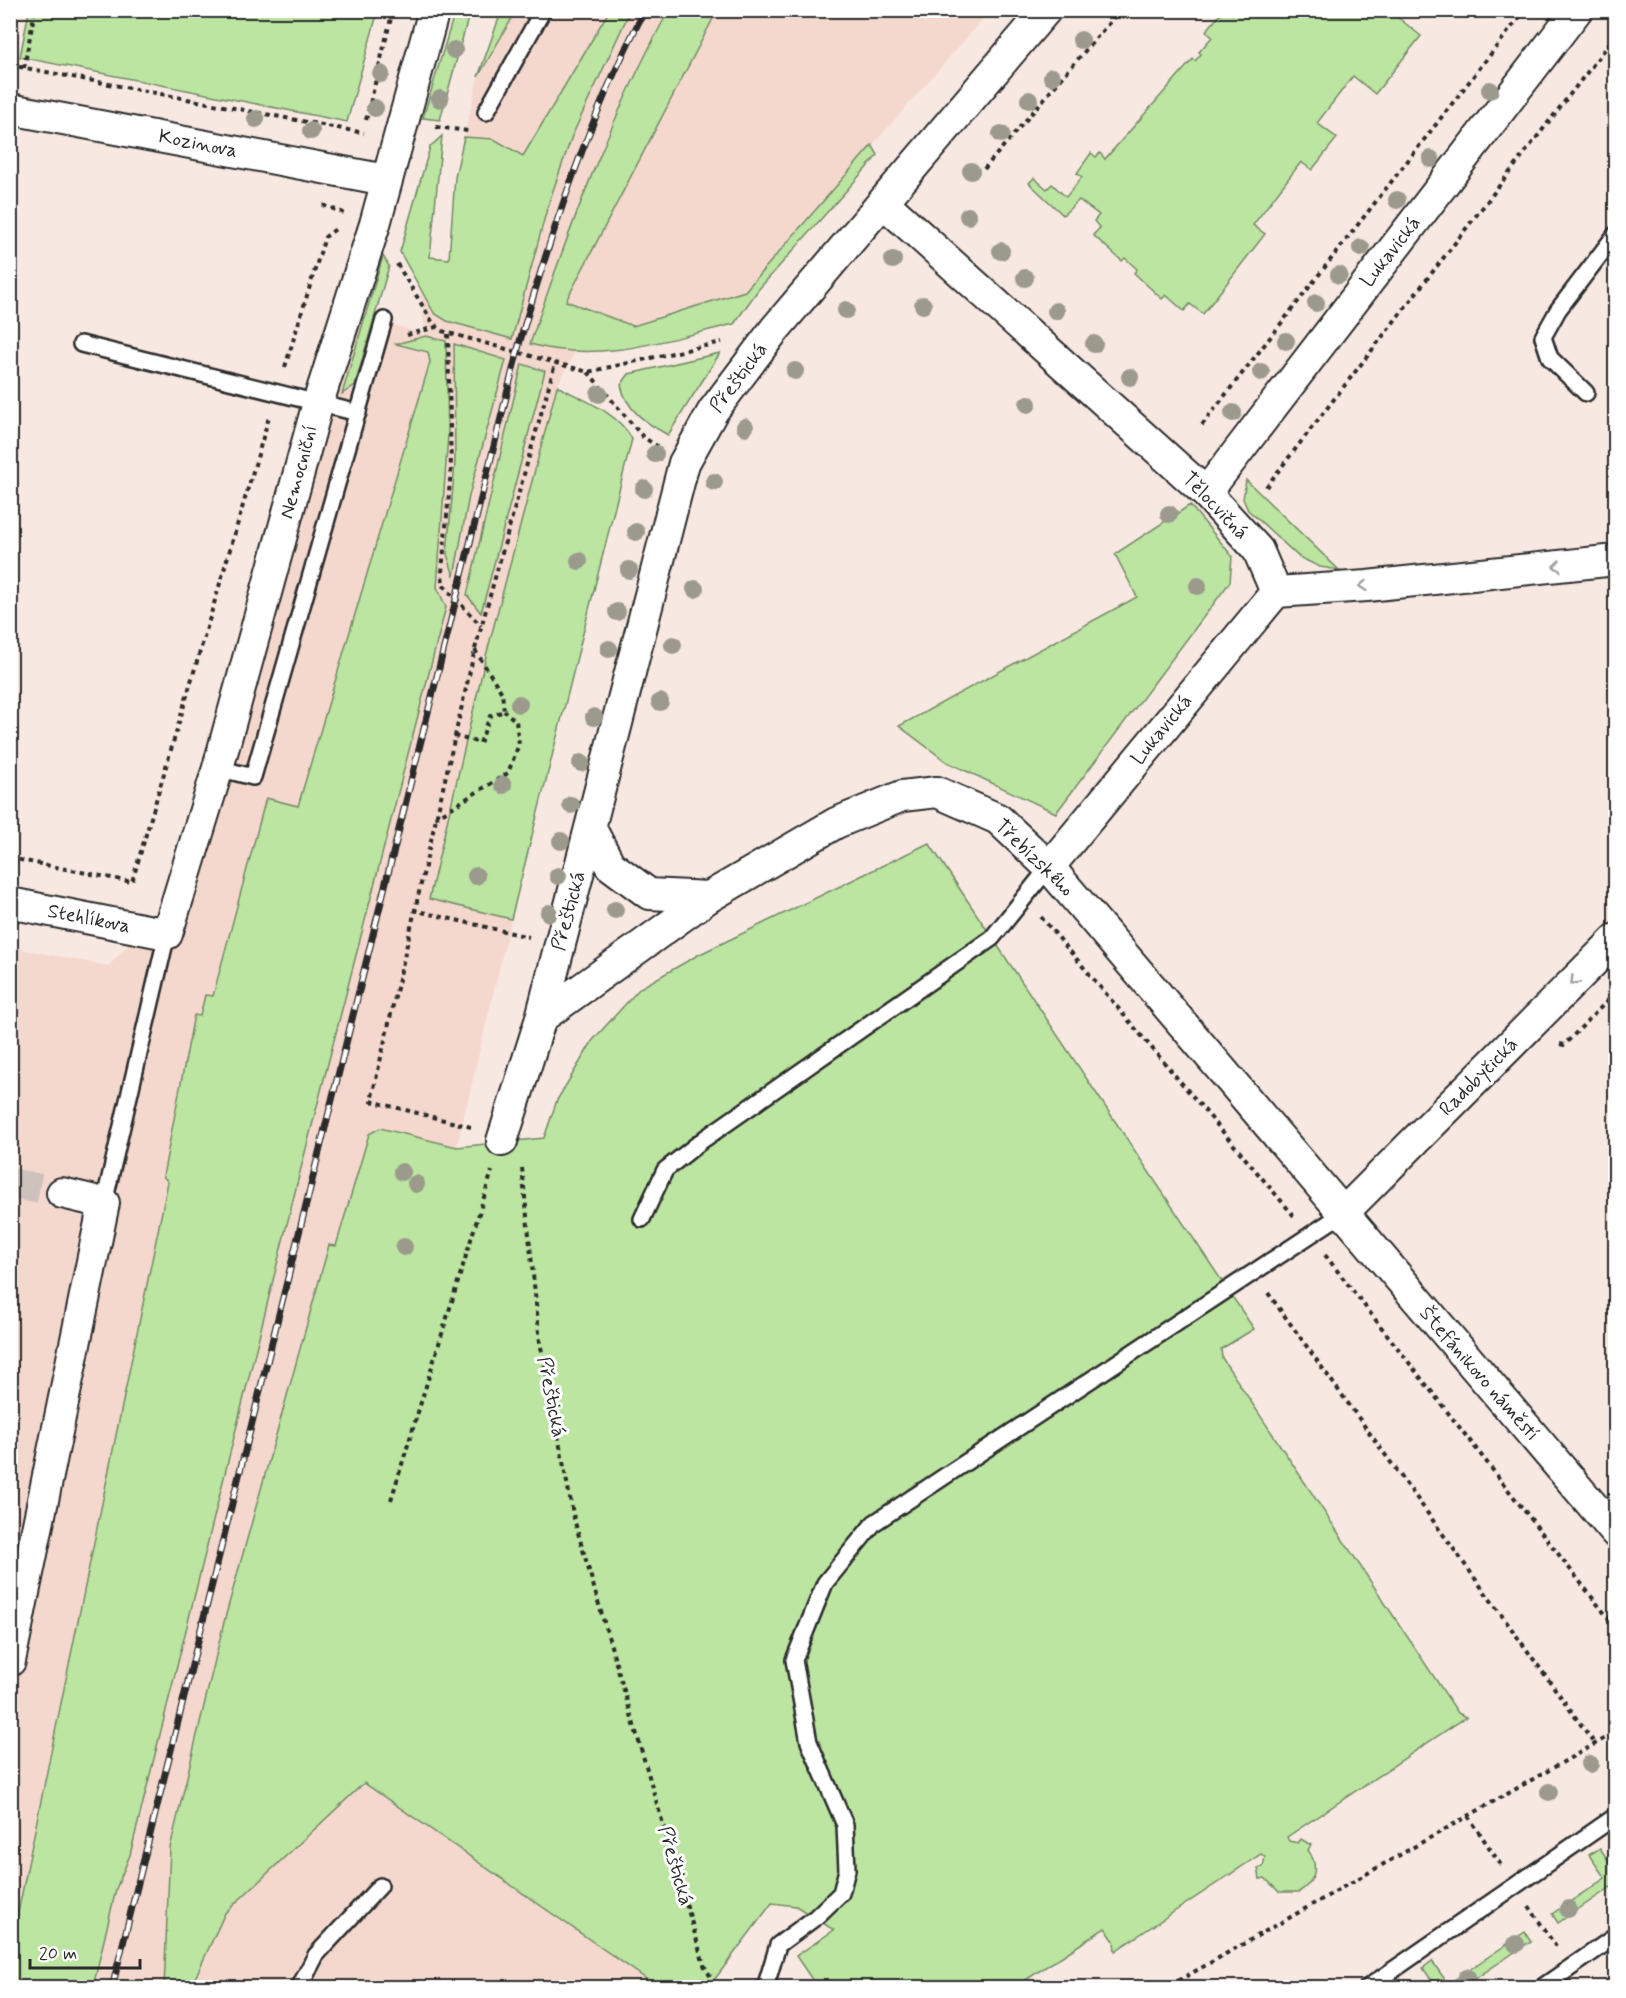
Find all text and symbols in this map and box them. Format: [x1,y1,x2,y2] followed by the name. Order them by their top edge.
[156,123,240,165] street label: Kozinova
[1355,211,1427,293] street label: Lukavická
[704,337,774,419] street label: Přeštická
[274,422,324,522] street label: Nemocniční
[1176,466,1254,546] street label: Tělocvičná
[1553,559,1562,572] one-way arrow
[1359,579,1368,592] one-way arrow
[1125,689,1199,771] street label: Lukavická
[988,813,1080,903] street label: Třebízského
[545,868,593,954] street label: Přeštická
[45,898,133,940] street label: Stehlíkova
[1571,973,1582,984] one-way arrow
[1434,1032,1524,1122] street label: Radobyčická
[1413,1301,1545,1447] street label: Štefánikovo náměstí
[530,1354,572,1440] street label: Přeštická
[651,1823,699,1909] street label: Přeštická
[30,1932,140,1970] scale bar
[39,1942,77,1966] text: 20 m

